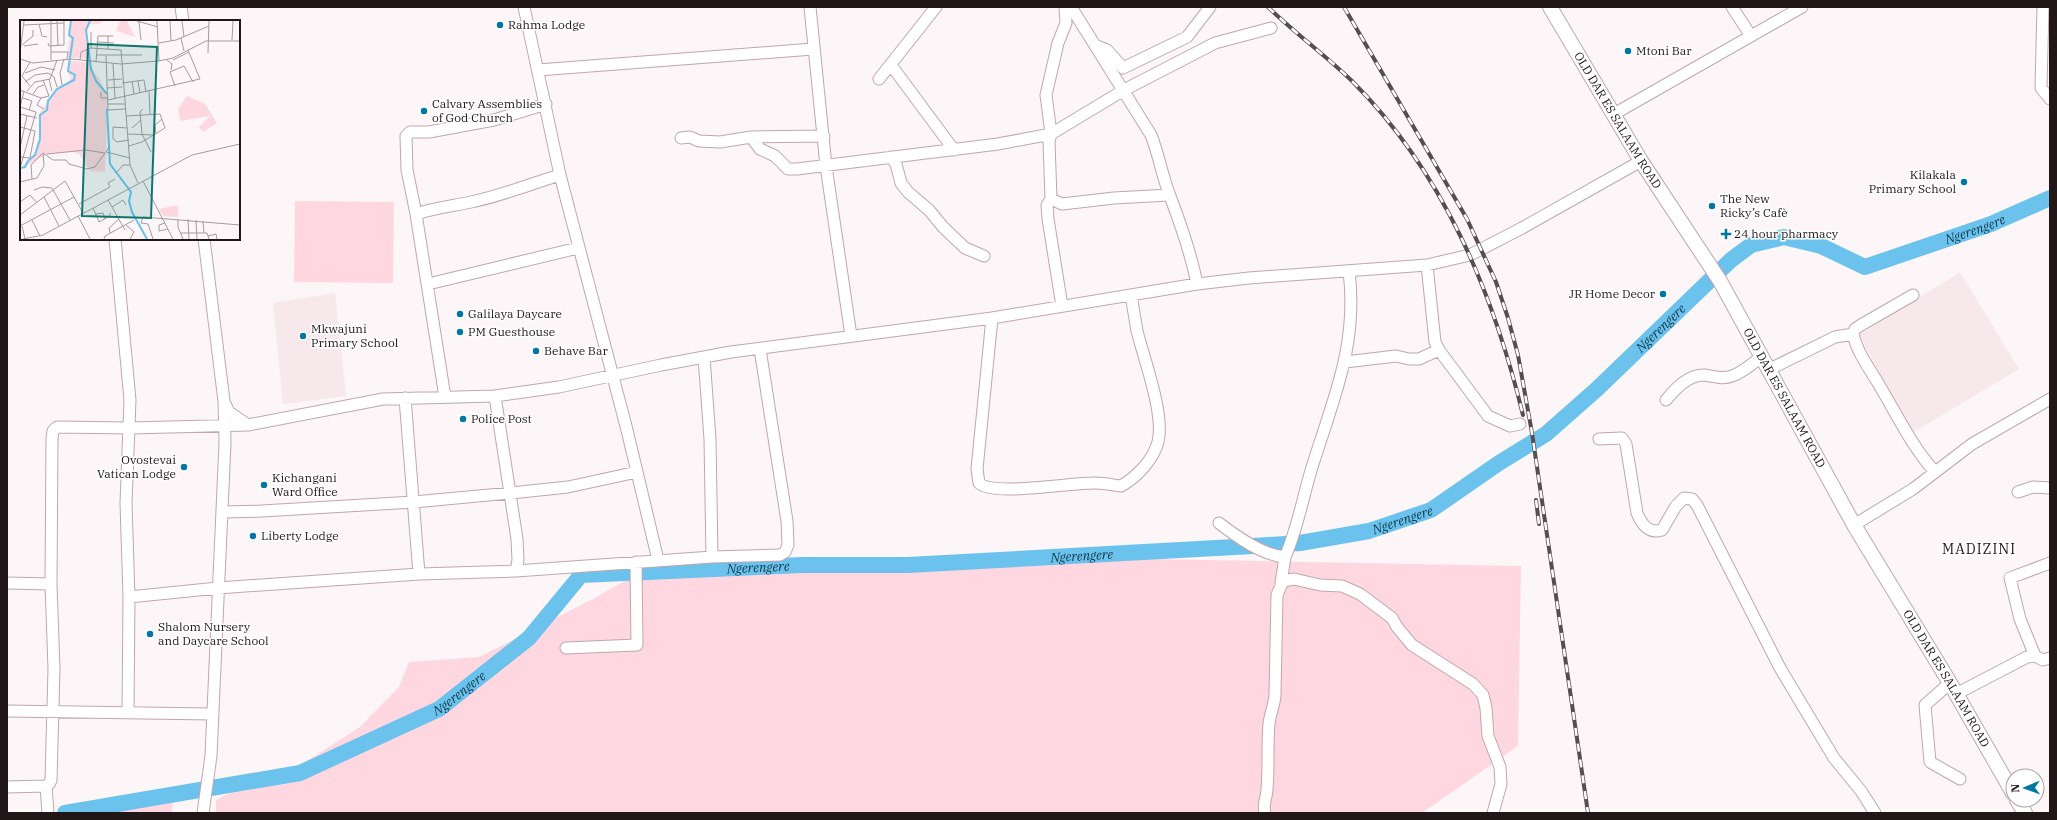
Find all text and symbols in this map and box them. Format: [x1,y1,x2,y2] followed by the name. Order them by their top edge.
[508,17,585,32] place label: Rahma Lodge
[20,20,240,240] inset map
[495,20,505,30] marker: Rahma Lodge
[1636,43,1692,58] place label: Mtoni Bar
[1623,46,1633,56] marker: Mtoni Bar
[1571,49,1665,191] street label: OLD DAR ES SALAAM ROAD
[432,96,542,125] place label: Calvary Assemblies of God Church
[419,106,429,116] marker: Calvary Assemblies of God Church
[1869,167,1956,196] place label: Kilakala Primary School
[1959,177,1969,187] marker: Kilakala Primary School
[1720,191,1788,220] place label: The New Ricky’s Cafè
[1707,201,1717,211] marker: The New Ricky’s Cafè
[1942,211,2008,248] water label: Ngerengere
[1734,226,1839,241] place label: 24 hour pharmacy
[1721,229,1731,239] marker: 24 hour pharmacy
[1569,286,1656,301] place label: JR Home Decor
[1658,289,1668,299] marker: JR Home Decor
[1632,300,1689,357] water label: Ngerengere
[468,306,562,321] place label: Galilaya Daycare
[455,309,465,319] marker: Galilaya Daycare
[311,321,399,350] place label: Mkwajuni Primary School
[468,324,555,339] place label: PM Guesthouse
[1740,325,1829,470] street label: OLD DAR ES SALAAM ROAD
[455,327,465,337] marker: PM Guesthouse
[298,331,308,341] marker: Mkwajuni Primary School
[544,343,608,358] place label: Behave Bar
[531,346,541,356] marker: Behave Bar
[471,411,532,426] place label: Police Post
[458,414,468,424] marker: Police Post
[97,452,176,481] place label: Ovostevai Vatican Lodge
[179,462,189,472] marker: Ovostevai Vatican Lodge
[272,470,338,499] place label: Kichangani Ward Office
[259,480,269,490] marker: Kichangani Ward Office
[1369,502,1435,539] water label: Ngerengere
[261,528,339,543] place label: Liberty Lodge
[248,531,258,541] marker: Liberty Lodge
[1942,540,2016,558] district label: MADIZINI
[1049,546,1114,566] water label: Ngerengere
[725,558,790,577] water label: Ngerengere
[1900,607,1993,750] street label: OLD DAR ES SALAAM ROAD
[158,619,269,648] place label: Shalom Nursery and Daycare School
[145,629,155,639] marker: Shalom Nursery and Daycare School
[429,667,489,720] water label: Ngerengere
[2005,768,2045,808] north arrow
[2008,783,2022,793] text: N

